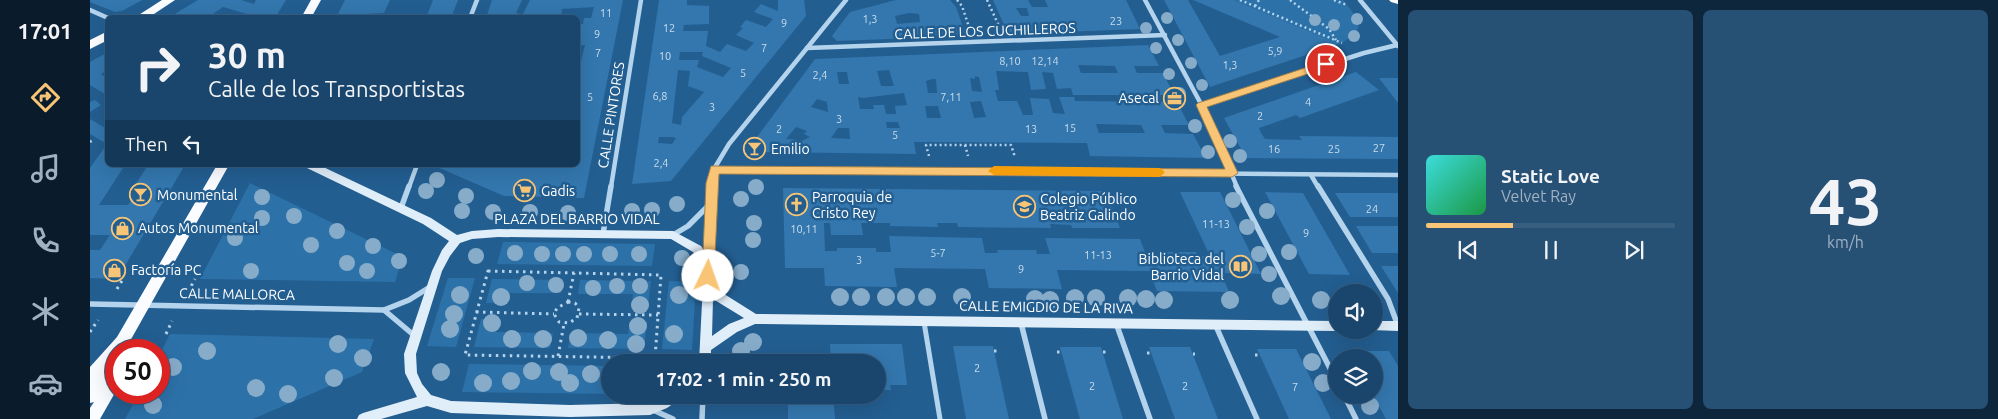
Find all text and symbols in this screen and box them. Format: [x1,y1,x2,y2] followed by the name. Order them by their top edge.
[600,7,612,19] house number: 11
[862,13,878,25] house number: 1,3
[1110,15,1122,27] house number: 23
[781,17,787,29] house number: 9
[17,18,73,43] text: 17:01
[894,20,1076,42] street label: CALLE DE LOS CUCHILLEROS
[663,22,675,34] house number: 12
[594,28,600,40] house number: 9
[125,35,190,100] icon: right
[208,35,286,75] text: 30 m
[761,42,767,54] house number: 7
[1305,43,1347,85] pin
[1267,45,1283,57] house number: 5,9
[595,47,601,59] house number: 7
[659,50,671,62] house number: 10
[1312,50,1340,78] icon: arrive
[999,55,1021,67] house number: 8,10
[1031,55,1059,67] house number: 12,14
[1222,59,1238,71] house number: 1,3
[595,61,627,169] street label: CALLE PINTORES
[740,67,746,79] house number: 5
[812,69,828,81] house number: 2,4
[208,76,465,101] text: Calle de los Transportistas
[28,80,63,115] icon: directions
[1163,86,1187,110] office icon: Asecal
[652,90,668,102] house number: 6,8
[1119,90,1159,106] place label: Asecal
[587,91,593,103] house number: 5
[940,91,962,103] house number: 7,11
[1305,96,1311,108] house number: 4
[709,101,715,113] house number: 3
[1257,110,1263,122] house number: 2
[836,113,842,125] house number: 3
[1064,122,1076,134] house number: 15
[776,123,782,135] house number: 2
[1025,123,1037,135] house number: 13
[892,129,898,141] house number: 5
[178,130,206,158] icon: left
[125,133,168,155] text: Then
[743,137,767,161] bar icon: Emilio
[771,141,810,157] place label: Emilio
[1373,142,1385,154] house number: 27
[1268,143,1280,155] house number: 16
[1328,143,1340,155] house number: 25
[28,151,63,186] icon: music
[653,157,669,169] house number: 2,4
[1809,164,1882,237] text: 43
[1501,165,1600,187] text: Static Love
[513,179,537,203] supermarket icon: Gadis
[129,183,153,207] bar icon: Monumental
[541,183,575,199] place label: Gadis
[157,187,238,203] place label: Monumental
[1501,187,1576,205] text: Velvet Ray
[812,189,892,221] place label: Parroquia de Cristo Rey
[1040,191,1137,223] place label: Colegio Público Beatriz Galindo
[784,193,808,217] church icon: Parroquia de Cristo Rey
[1012,195,1036,219] school or university icon: Colegio Público Beatriz Galindo
[1366,203,1378,215] house number: 24
[494,211,660,227] street label: PLAZA DEL BARRIO VIDAL
[110,216,134,240] shop icon: Autos Monumental
[1202,218,1230,230] house number: 11-13
[138,220,259,236] place label: Autos Monumental
[28,223,63,258] icon: phone
[790,223,818,235] house number: 10,11
[1303,227,1309,239] house number: 9
[1827,233,1864,251] text: km/h
[1454,236,1482,264] icon: previous
[1537,236,1565,264] icon: pause
[1620,236,1648,264] icon: next
[930,247,946,259] house number: 5-7
[681,249,733,301] position arrow
[1084,249,1112,261] house number: 11-13
[1139,251,1224,283] place label: Biblioteca del Barrio Vidal
[856,254,862,266] house number: 3
[1228,255,1252,279] library icon: Biblioteca del Barrio Vidal
[103,258,127,282] shop icon: Factoría PC
[131,262,202,278] place label: Factoría PC
[1018,263,1024,275] house number: 9
[1328,284,1383,404] map controls
[1328,284,1383,339] button: sound
[179,285,295,303] street label: CALLE MALLORCA
[28,294,63,329] icon: climate
[959,297,1133,317] street label: CALLE EMIGDIO DE LA RIVA
[105,339,170,404] speed limit sign: 50
[1328,349,1383,404] button: layers
[974,362,980,374] house number: 2
[28,366,63,401] icon: car
[656,368,831,390] text: 17:02 · 1 min · 250 m
[1089,380,1095,392] house number: 2
[1182,380,1188,392] house number: 2
[1292,381,1298,393] house number: 7

